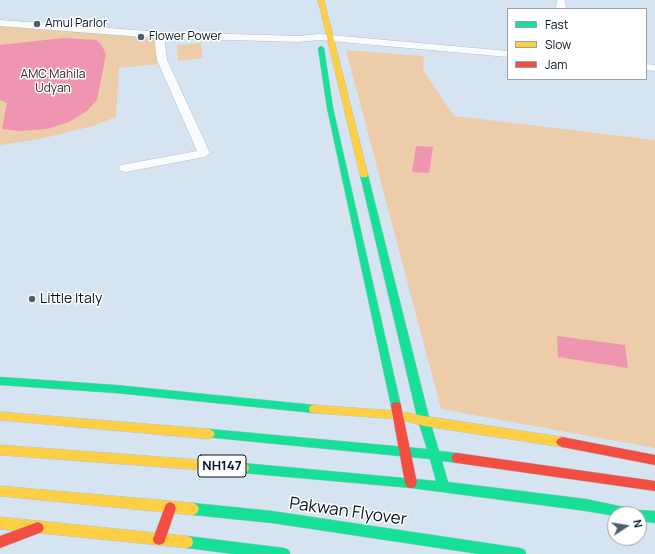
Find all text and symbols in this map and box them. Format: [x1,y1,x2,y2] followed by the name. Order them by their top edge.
[507,8,647,80] legend
[545,16,569,33] text: Fast
[45,17,107,31] place label: Amul Parlor
[32,19,42,29] marker: Amul Parlor
[149,30,222,44] place label: Flower Power
[136,32,146,42] marker: Flower Power
[545,36,571,53] text: Slow
[545,56,567,73] text: Jam
[21,68,85,96] park label: AMC Mahila Udyan
[40,291,102,307] place label: Little Italy
[27,294,37,304] marker: Little Italy
[198,455,246,477] road number: NH147
[288,494,408,530] street label: Pakwan Flyover
[607,506,647,546] north arrow
[630,518,646,529] text: N

